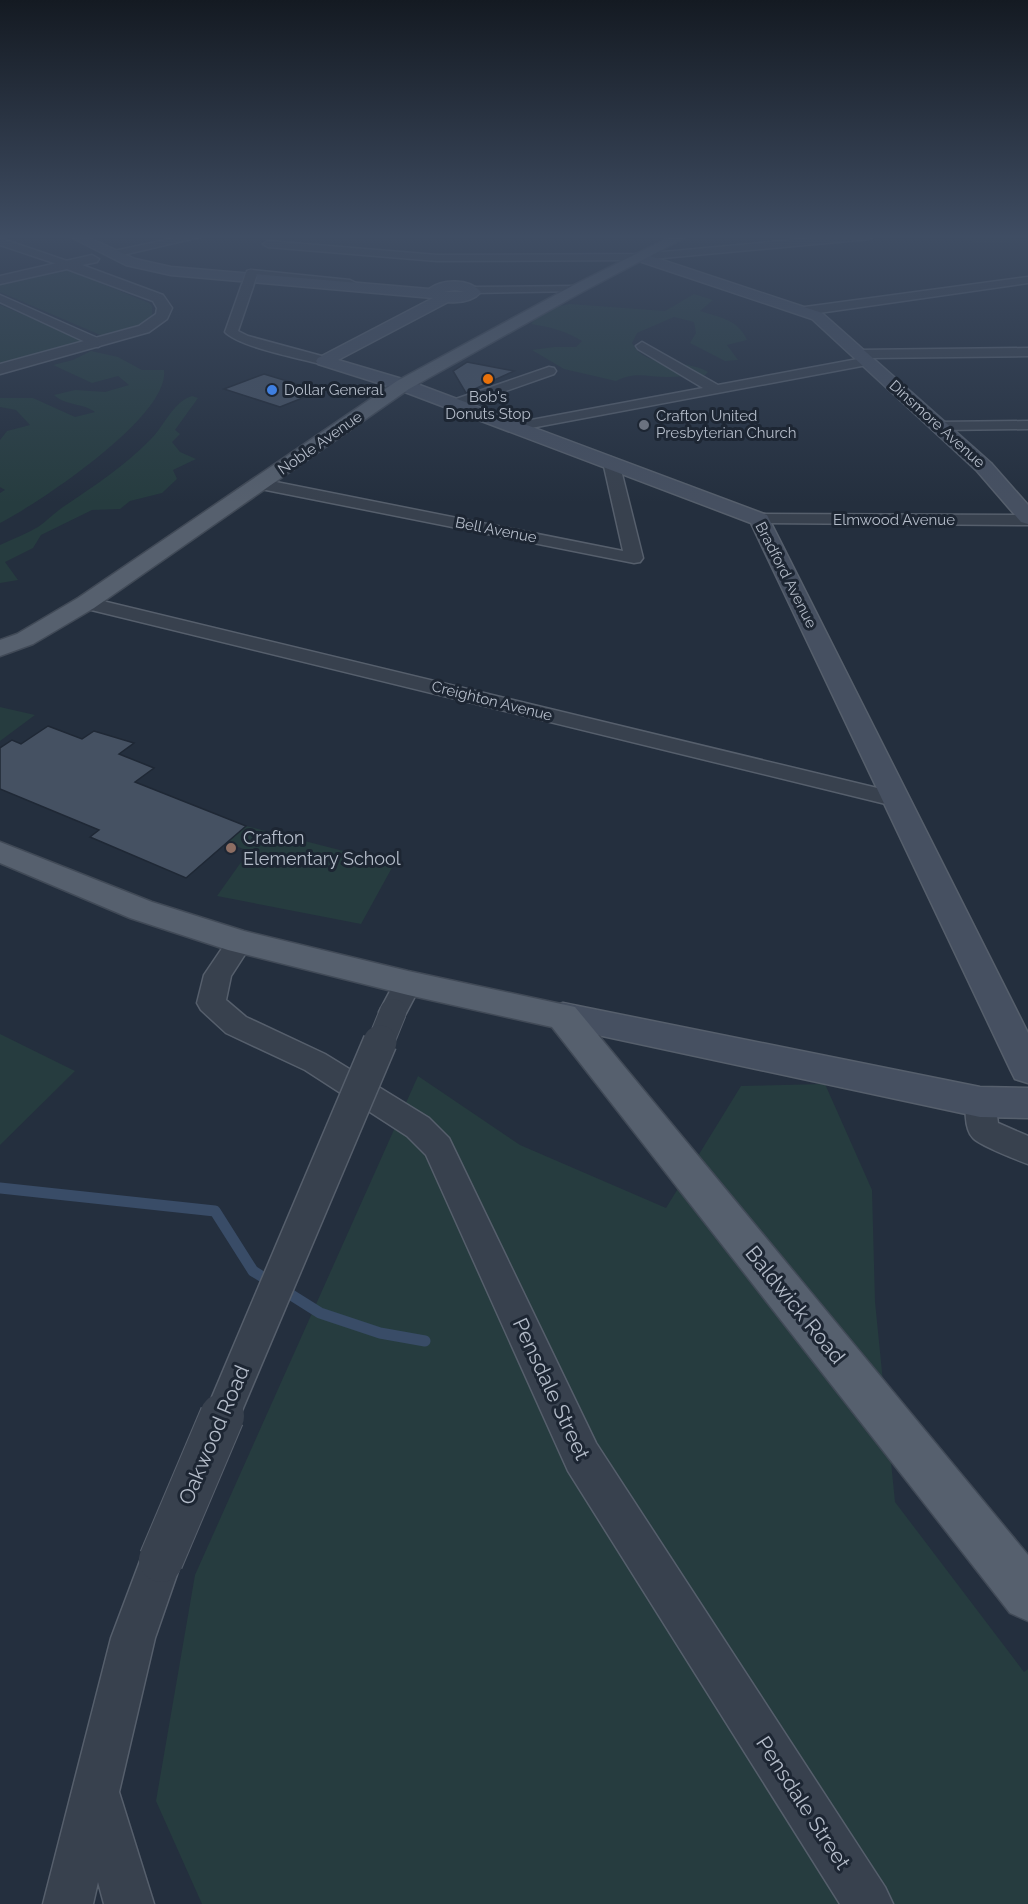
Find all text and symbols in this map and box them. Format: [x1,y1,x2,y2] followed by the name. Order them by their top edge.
[481,372,495,386] marker: Bob's Donuts Stop
[885,376,989,472] street label: Dinsmore Avenue
[284,381,384,399] place label: Dollar General
[265,383,279,397] marker: Dollar General
[445,388,531,423] place label: Bob's Donuts Stop
[274,407,366,479] street label: Noble Avenue
[656,407,796,442] place label: Crafton United Presbyterian Church
[637,418,651,432] marker: Crafton United Presbyterian Church
[833,511,955,529] street label: Elmwood Avenue
[454,513,538,547] street label: Bell Avenue
[751,519,821,631] street label: Bradford Avenue
[430,677,554,725] street label: Creighton Avenue
[243,827,401,869] place label: Crafton Elementary School
[224,841,238,855] marker: Crafton Elementary School
[740,1241,850,1369] street label: Baldwick Road
[508,1314,595,1464] street label: Pensdale Street
[173,1361,254,1508] street label: Oakwood Road
[751,1731,856,1874] street label: Pensdale Street

